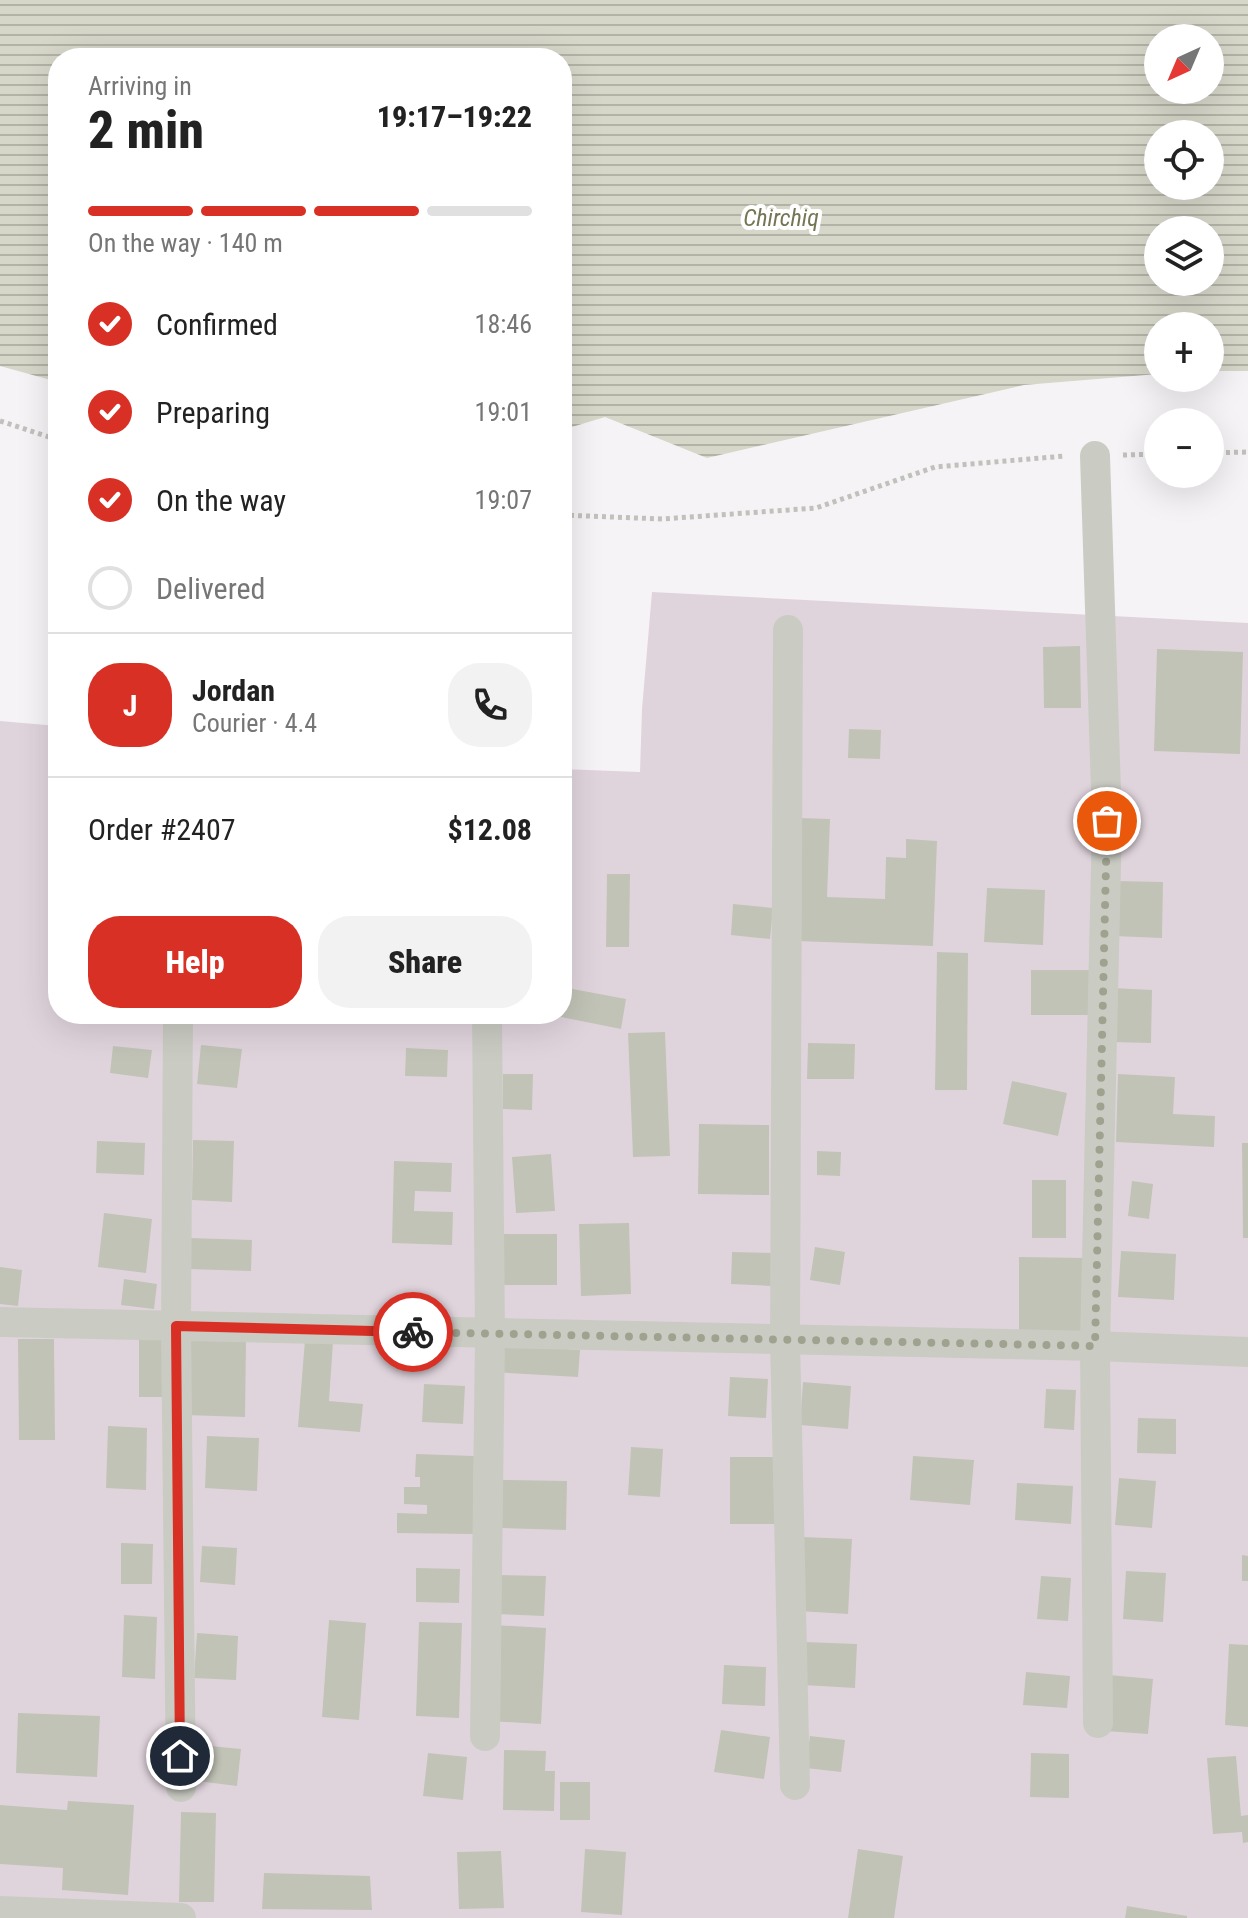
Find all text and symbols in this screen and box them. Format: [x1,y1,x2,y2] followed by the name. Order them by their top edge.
[1144,24,1224,104] north arrow
[1144,24,1224,488] map controls
[88,71,192,101] text: Arriving in
[377,99,532,134] text: 19:17–19:22
[88,100,204,161] text: 2 min
[1144,120,1224,200] button: locate
[743,204,819,232] water label: Chirchiq
[1144,216,1224,296] button: layers
[88,228,283,258] text: On the way · 140 m
[88,302,132,346] icon: check
[156,307,278,342] text: Confirmed
[475,309,532,339] text: 18:46
[1144,312,1224,392] button: +
[88,390,132,434] icon: check
[156,395,270,430] text: Preparing
[475,397,532,427] text: 19:01
[1144,408,1224,488] button: −
[88,478,132,522] icon: check
[156,483,286,518] text: On the way
[475,485,532,515] text: 19:07
[156,571,265,606] text: Delivered
[448,663,532,747] button: phone
[192,673,275,708] text: Jordan
[123,688,137,723] text: J
[192,708,317,738] text: Courier · 4.4
[1073,787,1141,855] pin
[1085,799,1129,843] icon: bag
[88,812,236,847] text: Order #2407
[447,812,532,847] text: $12.08
[88,916,302,1008] button: Help
[318,916,532,1008] button: Share
[373,1292,453,1372] courier
[391,1310,435,1354] icon: bike
[146,1722,214,1790] pin
[158,1734,202,1778] icon: home

